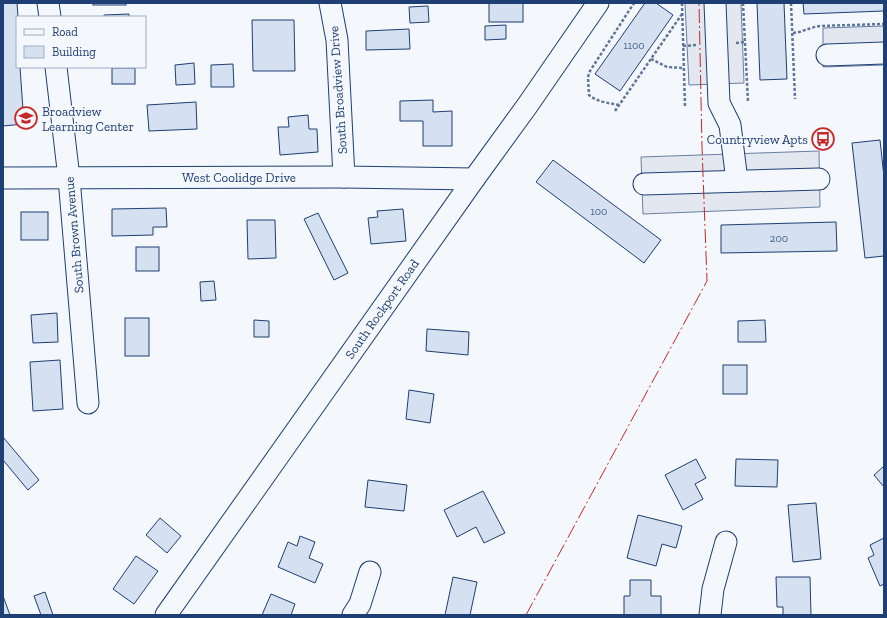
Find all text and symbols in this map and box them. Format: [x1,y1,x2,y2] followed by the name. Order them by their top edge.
[16,16,146,68] legend
[52,25,78,39] text: Road
[326,25,350,155] street label: South Broadview Drive
[623,39,645,52] house number: 1100
[52,45,96,59] text: Building
[42,104,134,134] place label: Broadview Learning Center
[13,105,39,131] school or university icon: Broadview Learning Center
[810,126,836,152] bus stop icon: Countryview Apts
[707,132,808,147] place label: Countryview Apts
[182,170,296,185] street label: West Coolidge Drive
[61,176,87,294] street label: South Brown Avenue
[591,205,607,218] house number: 100
[770,232,788,245] house number: 200
[342,256,422,362] street label: South Rockport Road

